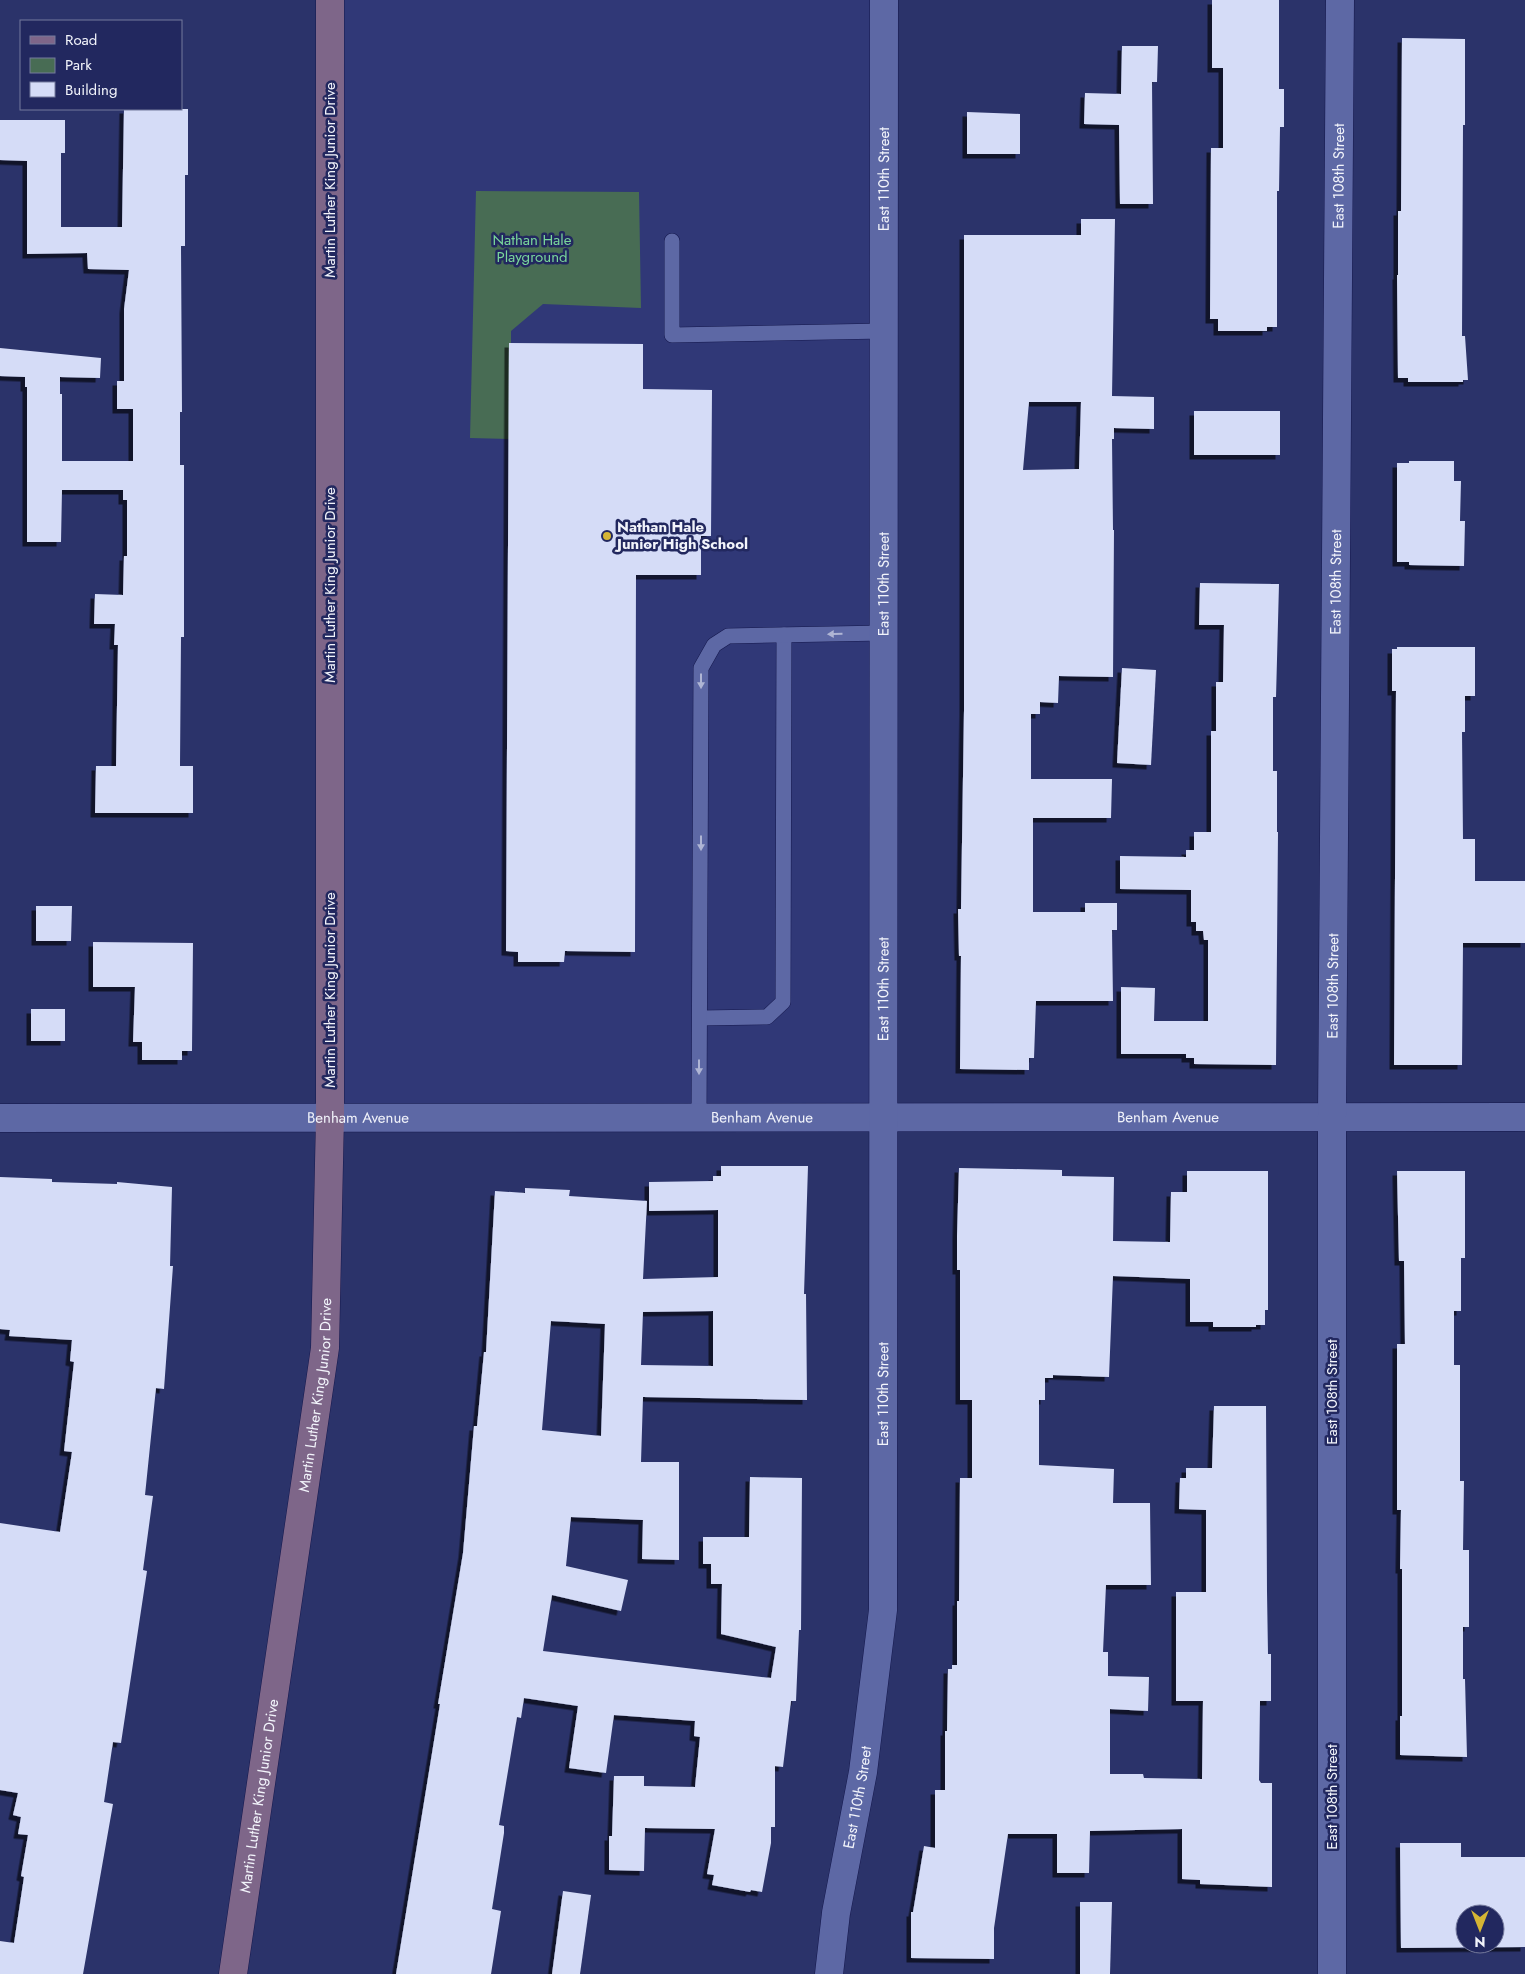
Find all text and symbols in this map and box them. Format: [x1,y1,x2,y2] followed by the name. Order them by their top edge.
[20,20,182,110] legend
[65,29,97,51] text: Road
[65,54,92,76] text: Park
[65,79,117,101] text: Building
[319,82,341,278] street label: Martin Luther King Junior Drive
[1327,123,1350,229] street label: East 108th Street
[873,127,895,231] street label: East 110th Street
[492,229,572,268] park label: Nathan Hale Playground
[319,487,341,683] street label: Martin Luther King Junior Drive
[614,516,748,555] place label: Nathan Hale Junior High School
[1324,529,1347,635] street label: East 108th Street
[601,530,613,542] marker: Nathan Hale Junior High School
[873,532,895,636] street label: East 110th Street
[827,631,843,639] one-way arrow
[697,673,705,689] one-way arrow
[696,835,704,851] one-way arrow
[319,892,341,1088] street label: Martin Luther King Junior Drive
[1322,933,1344,1039] street label: East 108th Street
[872,937,894,1041] street label: East 110th Street
[695,1059,703,1075] one-way arrow
[711,1106,813,1129] street label: Benham Avenue
[1117,1106,1219,1128] street label: Benham Avenue
[307,1107,409,1129] street label: Benham Avenue
[293,1297,337,1494] street label: Martin Luther King Junior Drive
[1321,1339,1343,1445] street label: East 108th Street
[872,1342,894,1446] street label: East 110th Street
[234,1697,284,1894] street label: Martin Luther King Junior Drive
[838,1744,877,1851] street label: East 110th Street
[1321,1744,1343,1850] street label: East 108th Street
[1455,1904,1505,1954] north arrow
[1474,1932,1486,1952] text: N

